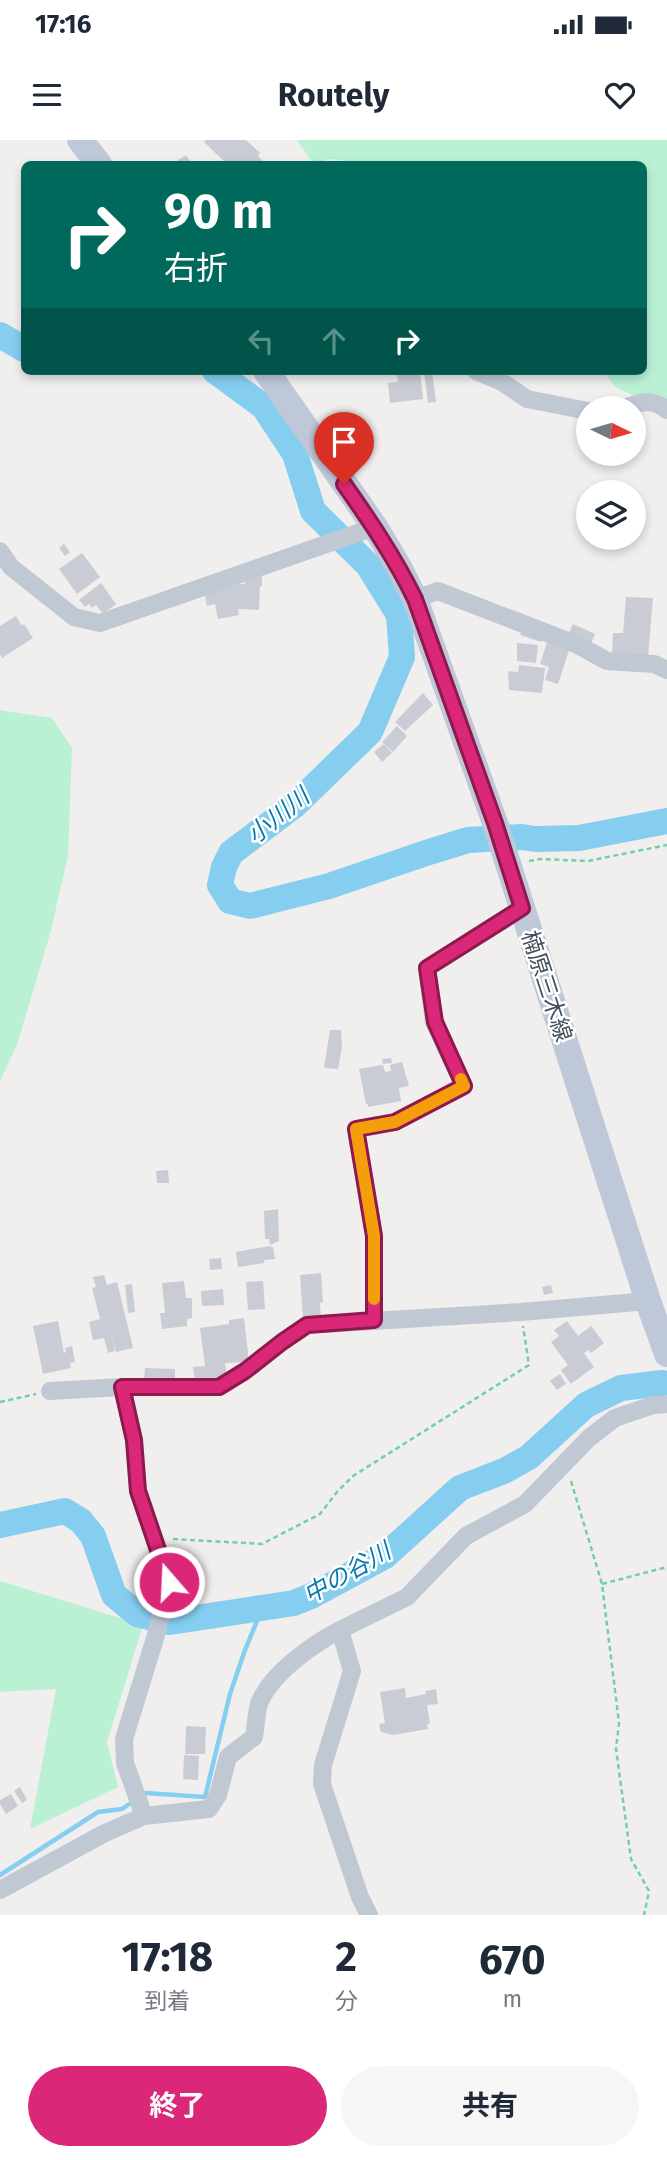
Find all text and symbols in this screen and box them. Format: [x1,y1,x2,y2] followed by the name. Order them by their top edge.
[35,9,91,40] text: 17:16
[28,76,66,114] icon: menu
[278,76,389,114] text: Routely
[601,76,639,114] icon: heart
[164,182,273,241] text: 90 m
[49,189,140,280] icon: right
[164,249,228,287] text: 右折
[242,322,280,360] icon: left
[315,322,353,360] icon: ahead
[388,322,426,360] icon: right
[576,396,646,466] north arrow
[576,396,646,550] map controls
[314,412,374,484] pin
[325,423,363,461] icon: arrive
[576,480,646,550] button: layers
[241,781,317,850] water label: 小川川
[516,927,578,1045] street label: 楠原三木線
[298,1535,398,1609] water label: 中の谷川
[132,1545,206,1619] position arrow
[121,1932,213,1982] text: 17:18
[335,1932,357,1982] text: 2
[479,1935,546,1985] text: 670
[502,1985,522,2013] text: m
[144,1987,190,2015] text: 到着
[335,1987,358,2015] text: 分
[28,2066,327,2146] button: 終了
[341,2066,639,2146] button: 共有

